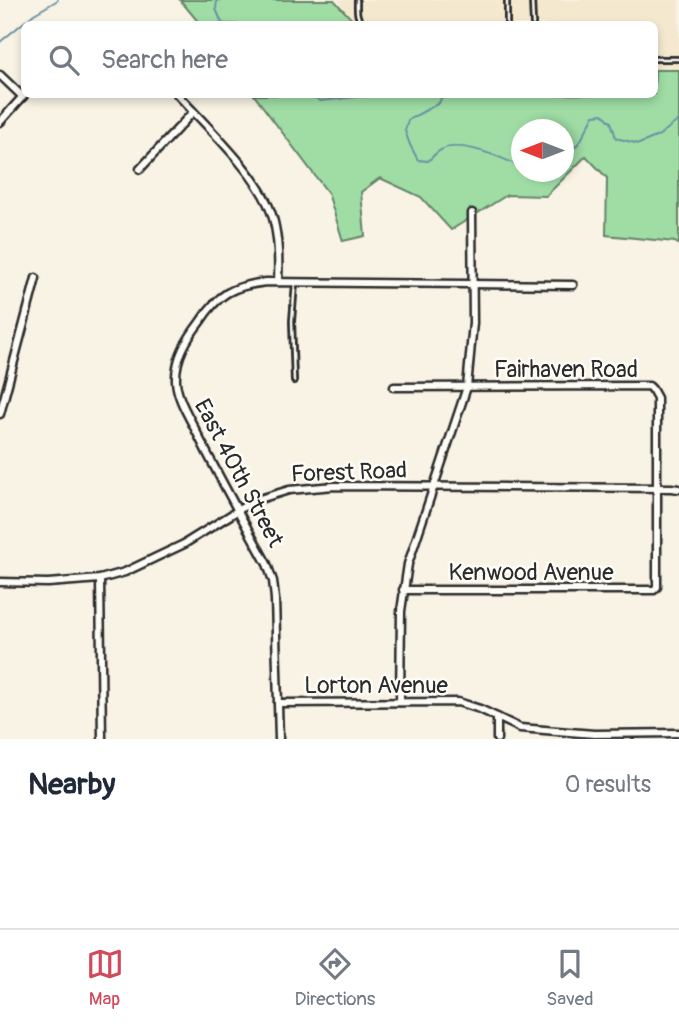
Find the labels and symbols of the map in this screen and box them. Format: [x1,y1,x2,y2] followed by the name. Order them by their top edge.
[511,119,574,182] north arrow
[494,355,638,384] street label: Fairhaven Road
[188,394,291,553] street label: East 40th Street
[290,455,408,489] street label: Forest Road
[449,558,614,587] street label: Kenwood Avenue
[304,671,448,700] street label: Lorton Avenue

